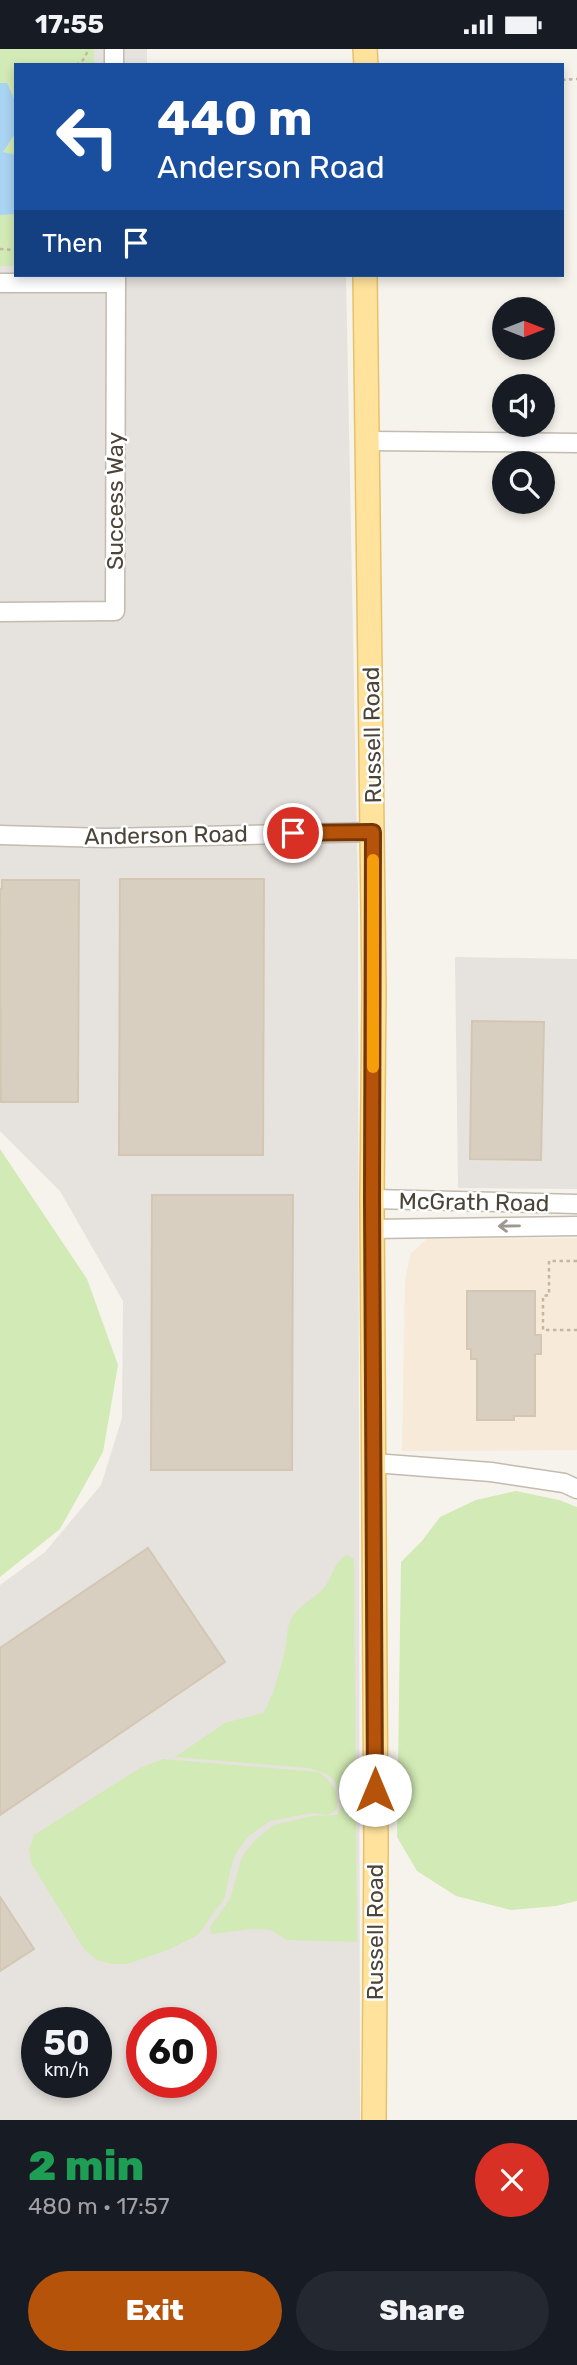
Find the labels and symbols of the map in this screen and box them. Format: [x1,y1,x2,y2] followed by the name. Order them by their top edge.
[492,297,555,361] north arrow
[101,432,129,570] street label: Success Way
[357,666,387,804] street label: Russell Road
[263,803,323,863] pin
[84,820,248,850] street label: Anderson Road
[398,1187,550,1217] street label: McGrath Road
[498,1219,521,1233] one-way arrow
[338,1753,412,1827] position arrow
[361,1864,389,2000] street label: Russell Road
[126,2007,217,2098] speed limit sign: 60

